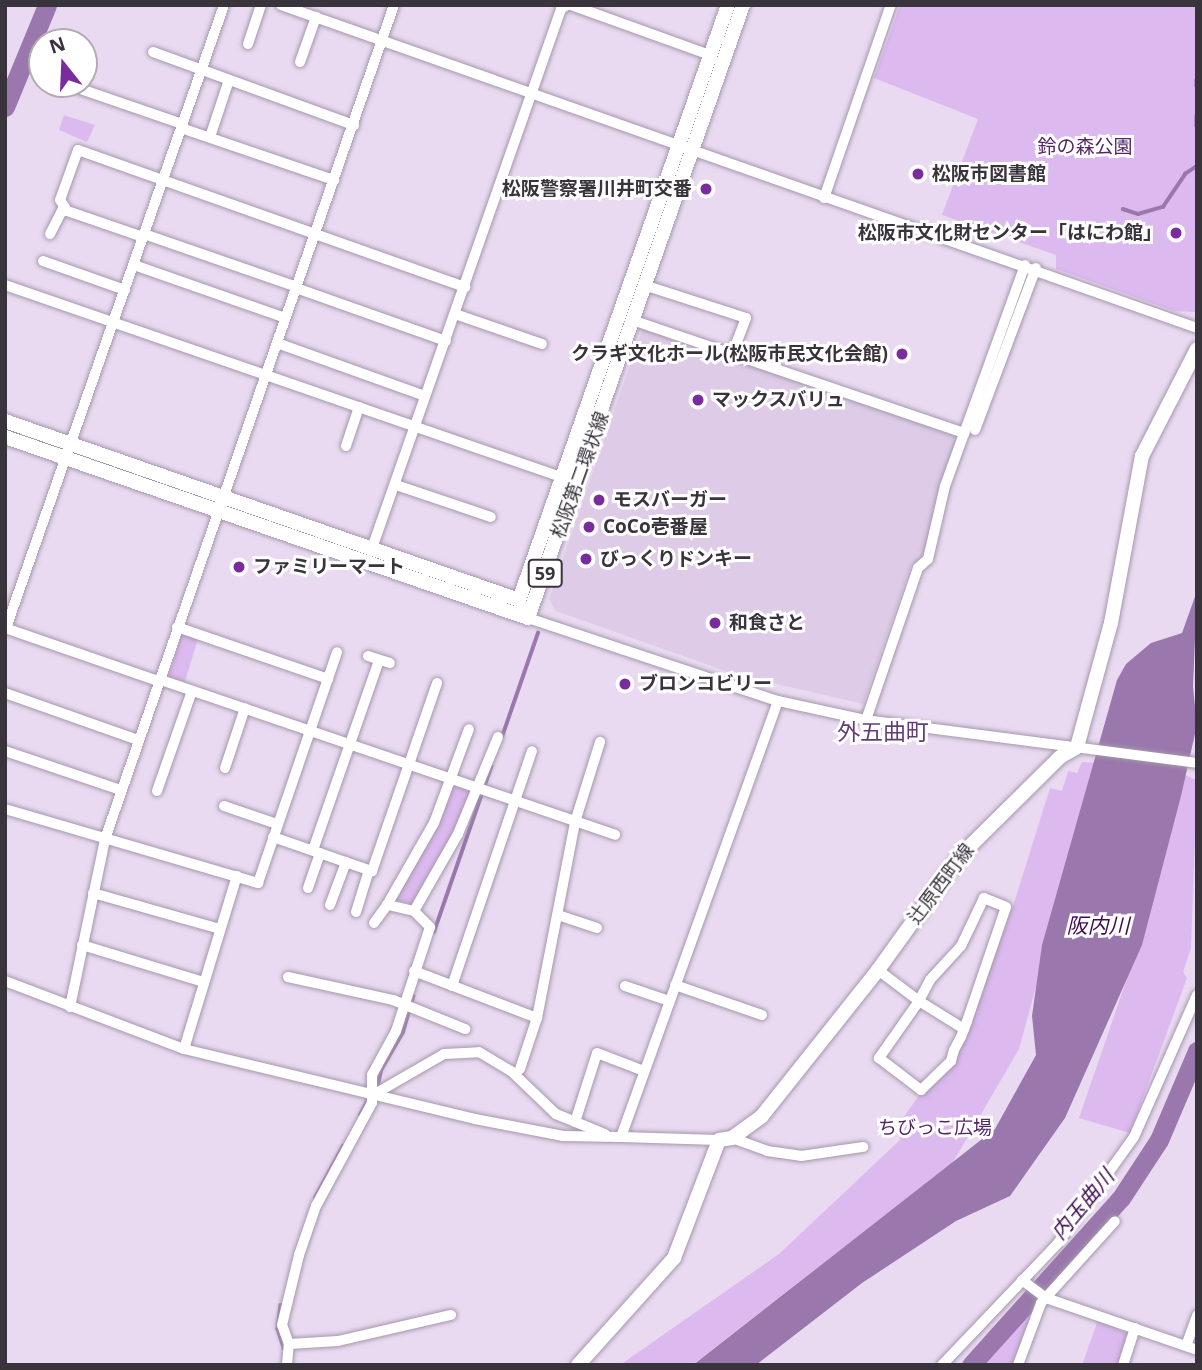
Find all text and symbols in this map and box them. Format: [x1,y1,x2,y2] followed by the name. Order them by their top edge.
[28,28,98,98] north arrow
[46,30,68,60] text: N
[1038,136,1132,158] park label: 鈴の森公園
[932,163,1046,185] place label: 松阪市図書館
[910,166,926,182] marker: 松阪市図書館
[502,178,692,200] place label: 松阪警察署川井町交番
[698,181,714,197] marker: 松阪警察署川井町交番
[858,222,1162,244] place label: 松阪市文化財センター「はにわ館」
[1168,225,1184,241] marker: 松阪市文化財センター「はにわ館」
[571,343,888,365] place label: クラギ文化ホール(松阪市民文化会館)
[894,346,910,362] marker: クラギ文化ホール(松阪市民文化会館)
[712,389,845,411] place label: マックスバリュ
[690,392,706,408] marker: マックスバリュ
[547,409,613,541] street label: 松阪第二環状線
[613,489,727,511] place label: モスバーガー
[591,492,607,508] marker: モスバーガー
[603,516,708,538] place label: CoCo壱番屋
[581,519,597,535] marker: CoCo壱番屋
[600,548,752,570] place label: びっくりドンキー
[578,551,594,567] marker: びっくりドンキー
[253,556,405,578] place label: ファミリーマート
[528,558,562,588] road number: 59
[231,559,247,575] marker: ファミリーマート
[729,612,805,634] place label: 和食さと
[707,615,723,631] marker: 和食さと
[639,673,772,695] place label: ブロンコビリー
[617,676,633,692] marker: ブロンコビリー
[837,717,929,745] district label: 外五曲町
[903,839,979,929] street label: 辻原西町線
[1067,912,1129,938] water label: 阪内川
[878,1117,992,1139] park label: ちびっこ広場
[1045,1164,1119,1244] water label: 内玉曲川

